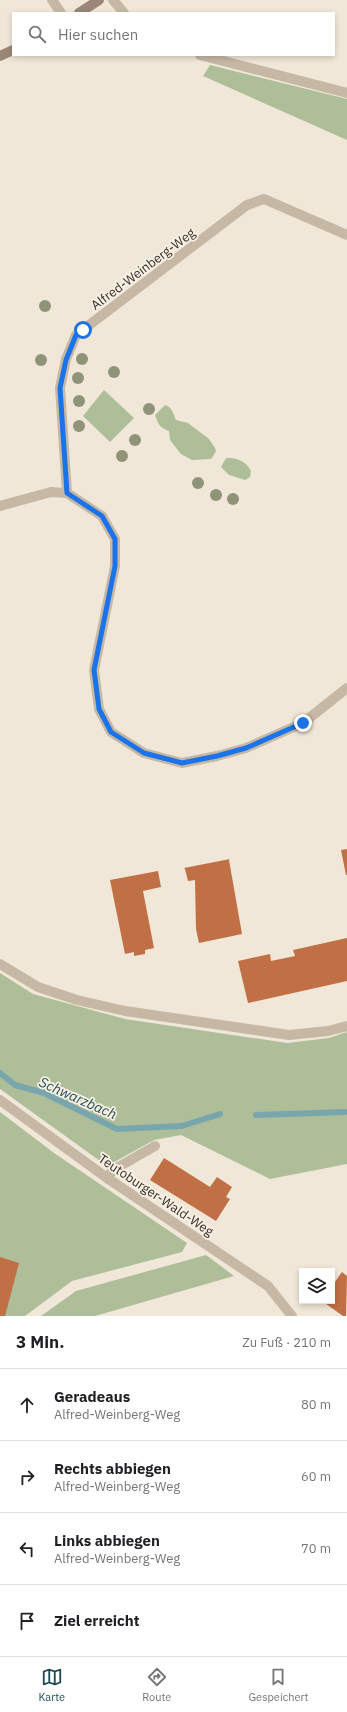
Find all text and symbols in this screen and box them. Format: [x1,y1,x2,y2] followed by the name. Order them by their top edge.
[12,12,335,56] search box
[26,23,48,45] icon: search
[58,25,138,44] text: Hier suchen
[88,224,199,314] street label: Alfred-Weinberg-Weg
[74,321,92,339] route start
[294,714,312,732] route end
[36,1073,120,1123] water label: Schwarzbach
[95,1150,217,1240] street label: Teutoburger-Wald-Weg
[299,1268,335,1304] map controls
[299,1268,335,1304] button: layers
[16,1331,64,1353] text: 3 Min.
[242,1334,331,1351] text: Zu Fuß · 210 m
[54,1387,130,1406] text: Geradeaus
[16,1394,38,1416] icon: ahead
[301,1396,331,1413] text: 80 m
[54,1406,180,1423] text: Alfred-Weinberg-Weg
[54,1459,171,1478] text: Rechts abbiegen
[16,1466,38,1488] icon: right
[301,1468,331,1485] text: 60 m
[54,1478,180,1495] text: Alfred-Weinberg-Weg
[54,1531,160,1550] text: Links abbiegen
[16,1538,38,1560] icon: left
[301,1540,331,1557] text: 70 m
[54,1550,180,1567] text: Alfred-Weinberg-Weg
[16,1610,38,1632] icon: arrive
[54,1611,140,1630] text: Ziel erreicht
[39,1666,65,1704] tab: Karte
[142,1666,171,1704] tab: Route
[248,1666,308,1704] tab: Gespeichert

